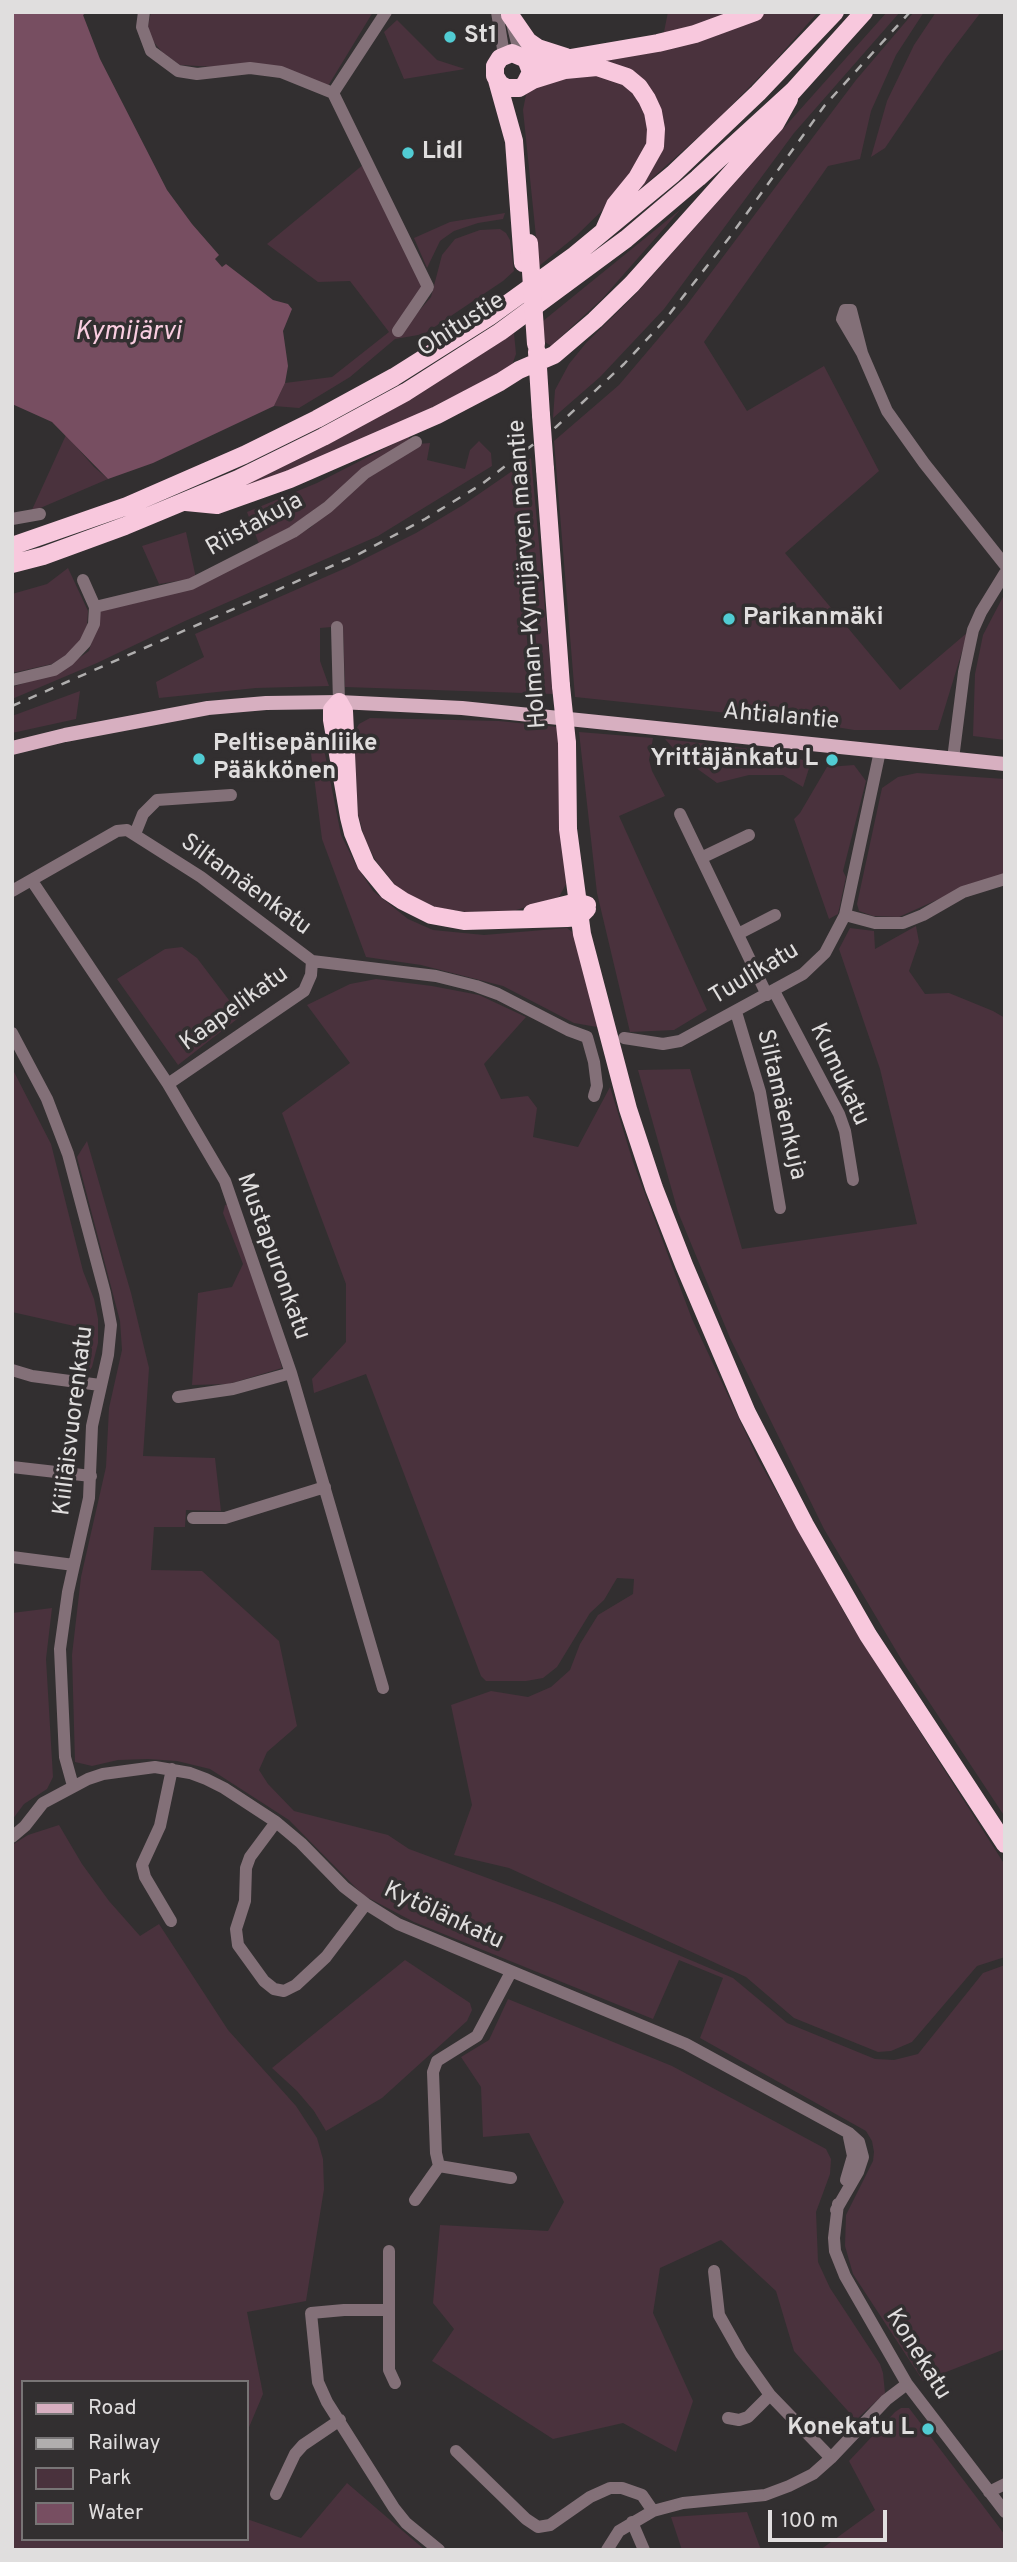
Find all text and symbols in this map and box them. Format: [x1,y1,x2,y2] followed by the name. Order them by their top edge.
[464,23,498,51] place label: St1
[442,29,458,45] marker: St1
[422,139,463,167] place label: Lidl
[400,145,416,161] marker: Lidl
[413,287,511,365] street label: Ohitustie
[75,318,181,350] water label: Kymijärvi
[504,418,554,730] street label: Holman–Kymijärven maantie
[202,488,308,564] street label: Riistakuja
[743,605,883,633] place label: Parikanmäki
[721,611,737,627] marker: Parikanmäki
[722,699,840,737] street label: Ahtialantie
[213,731,377,787] place label: Peltisepänliike Pääkkönen
[651,746,818,774] place label: Yrittäjänkatu L
[191,751,207,767] marker: Peltisepänliike Pääkkönen
[824,752,840,768] marker: Yrittäjänkatu L
[174,829,316,943] street label: Siltamäenkatu
[705,937,805,1013] street label: Tuulikatu
[175,961,295,1059] street label: Kaapelikatu
[802,1019,874,1131] street label: Kumukatu
[749,1027,811,1183] street label: Siltamäenkuja
[229,1170,315,1344] street label: Mustapuronkatu
[49,1325,101,1517] street label: Kiiliäisvuorenkatu
[379,1877,507,1957] street label: Kytölänkatu
[878,2304,956,2406] street label: Konekatu
[21,2380,248,2541] legend
[88,2395,137,2422] text: Road
[787,2415,914,2443] place label: Konekatu L
[920,2421,936,2437] marker: Konekatu L
[88,2430,161,2457] text: Railway
[88,2465,131,2492] text: Park
[772,2496,891,2540] scale bar
[88,2500,143,2527] text: Water
[781,2508,838,2535] text: 100 m

